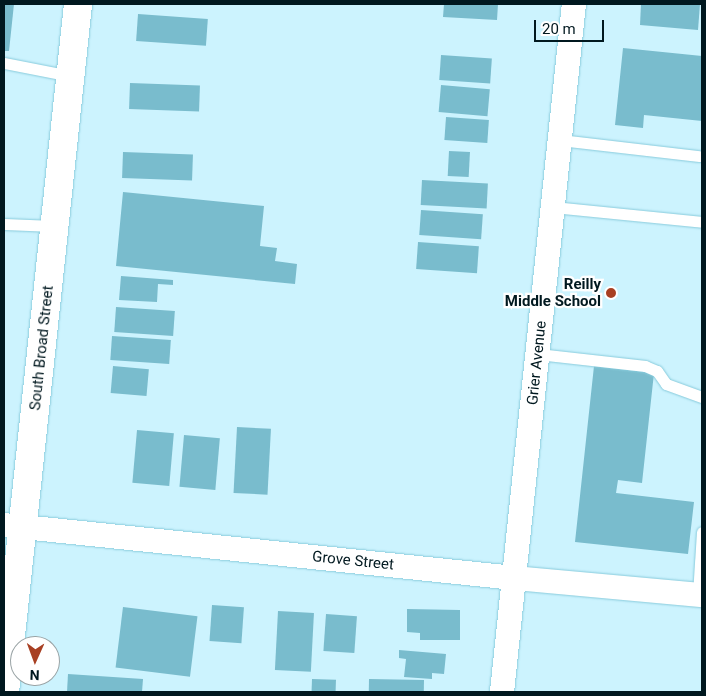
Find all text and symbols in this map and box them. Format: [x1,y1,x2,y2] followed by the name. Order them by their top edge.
[536,10,606,42] scale bar
[542,20,576,38] text: 20 m
[505,275,601,310] place label: Reilly Middle School
[26,285,58,411] street label: South Broad Street
[605,287,617,299] marker: Reilly Middle School
[524,320,550,406] street label: Grier Avenue
[311,548,395,574] street label: Grove Street
[10,636,60,686] north arrow
[29,667,40,683] text: N

